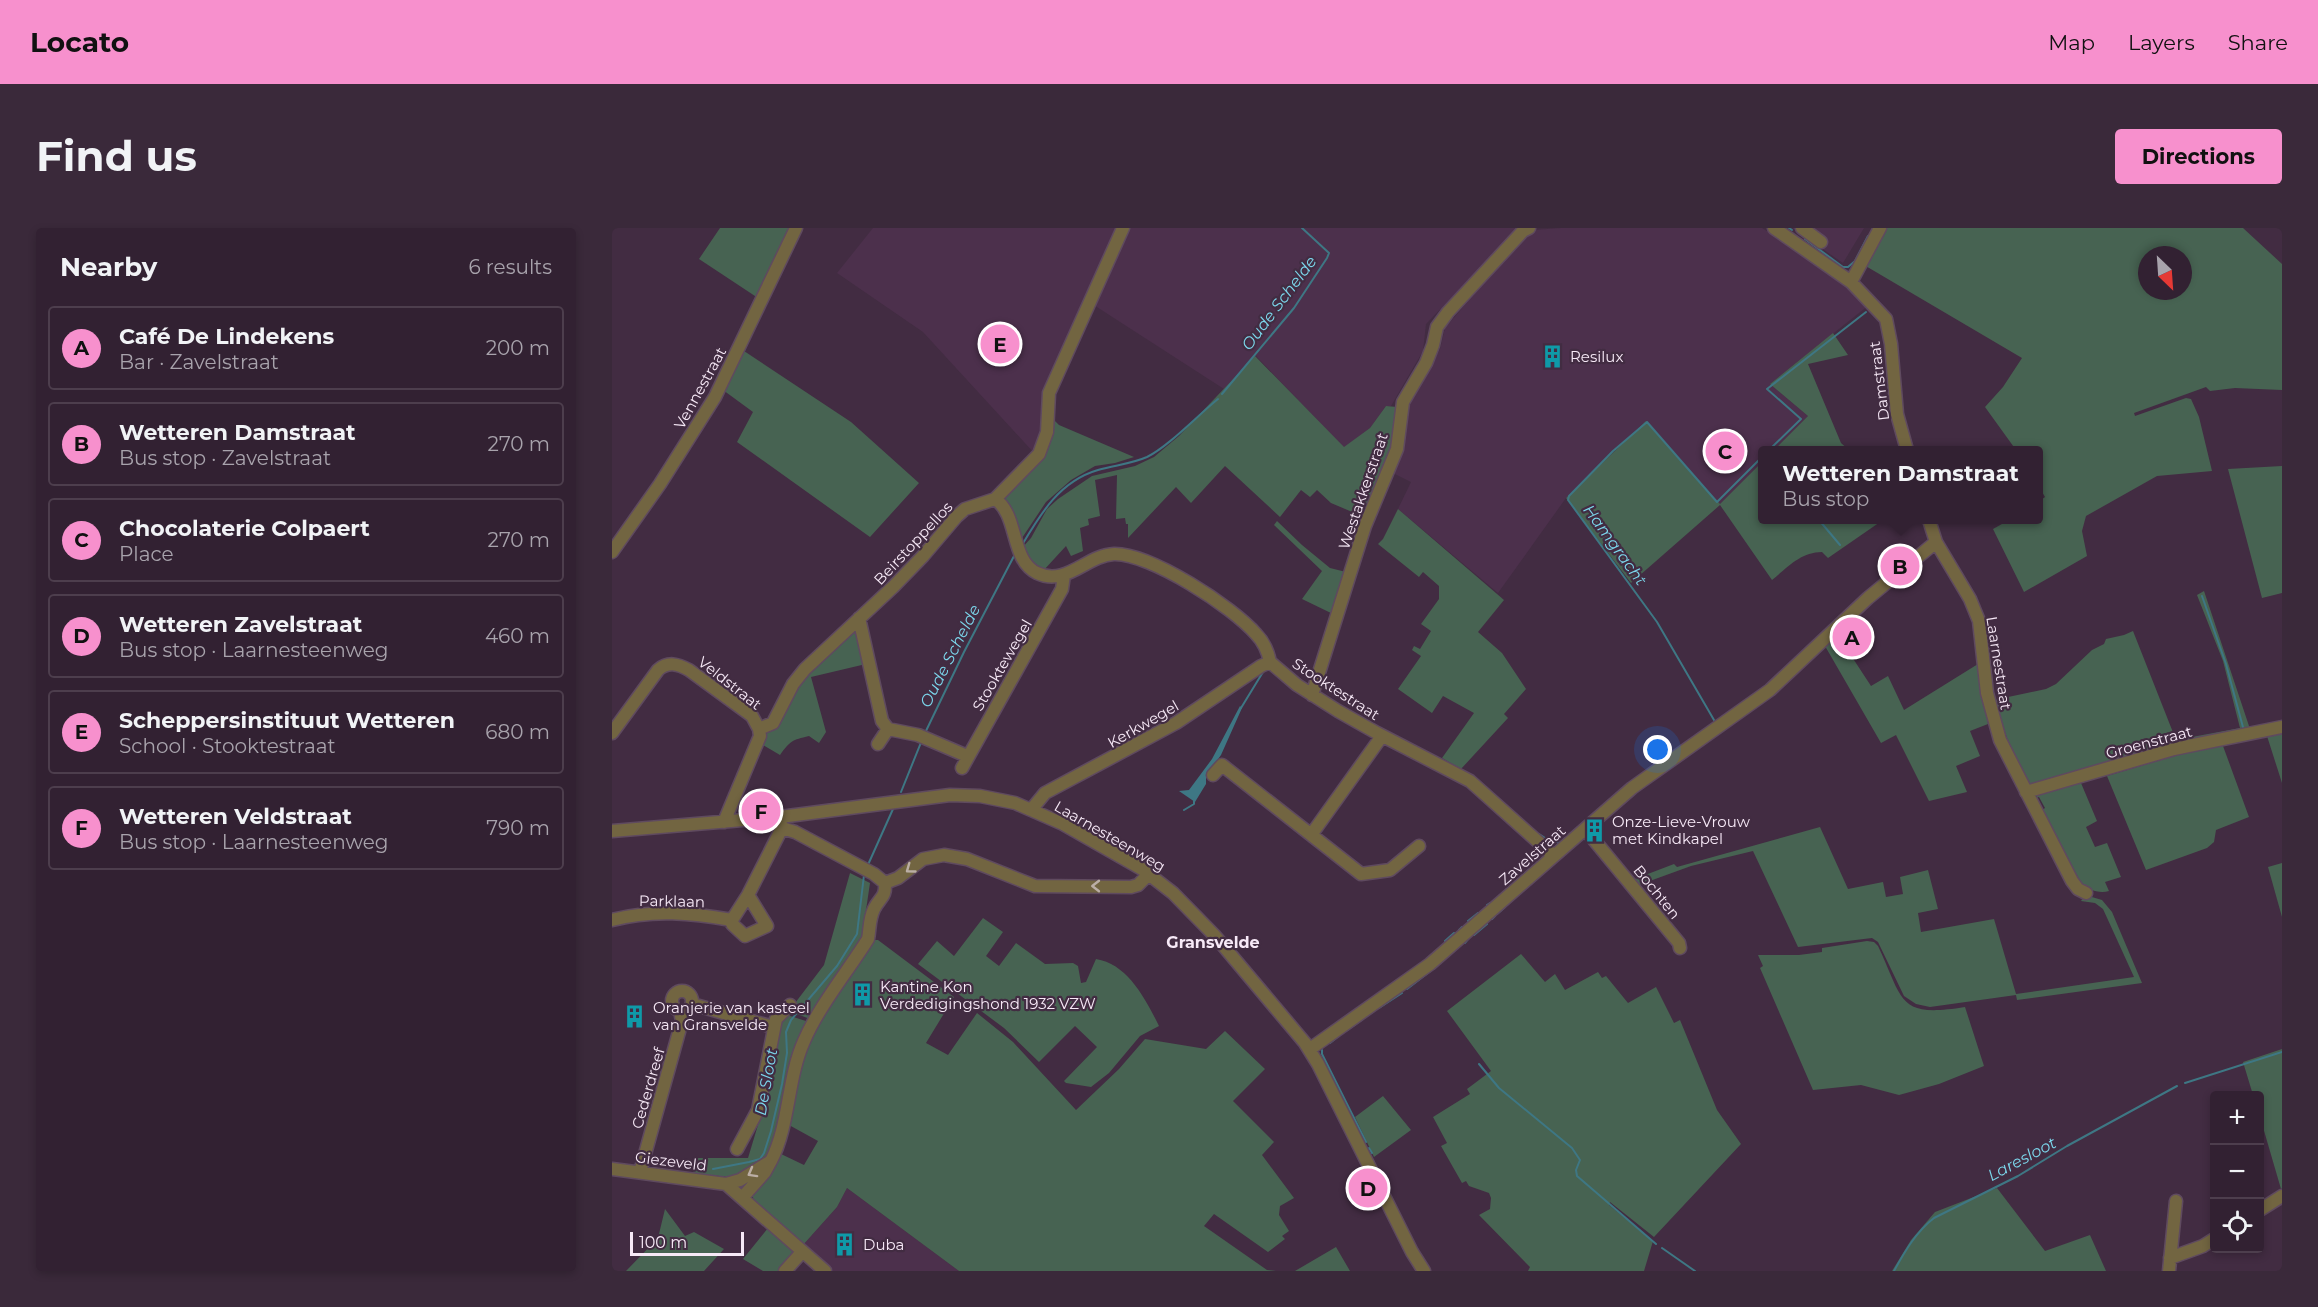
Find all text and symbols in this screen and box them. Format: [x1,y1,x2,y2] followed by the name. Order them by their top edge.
[30,25,129,59] text: Locato
[2048,30,2095,55] text: Map
[2128,30,2195,55] text: Layers
[2228,30,2288,55] text: Share
[2115,129,2282,184] button: Directions
[36,130,197,182] text: Find us
[2138,246,2192,300] north arrow
[60,251,157,283] text: Nearby
[1237,252,1321,354] water label: Oude Schelde
[468,255,552,279] text: 6 results
[980,322,1020,366] pin: E
[119,323,334,350] text: Café De Lindekens
[74,336,89,360] text: A
[486,336,550,360] text: 200 m
[1865,340,1893,422] street label: Damstraat
[1539,343,1565,369] building icon: Resilux
[670,344,730,432] street label: Vennestraat
[1570,347,1623,366] place label: Resilux
[119,350,279,374] text: Bar · Zavelstraat
[119,419,356,446] text: Wetteren Damstraat
[1706,428,1744,474] pin: C
[1334,430,1392,552] street label: Westakkerstraat
[74,432,89,456] text: B
[488,432,550,456] text: 270 m
[119,446,331,470] text: Bus stop · Zavelstraat
[1758,446,2043,524] popup
[1782,460,2019,487] text: Wetteren Damstraat
[1782,487,1869,511] text: Bus stop
[870,497,956,589] street label: Beirstoppellos
[1579,501,1651,589] water label: Hamgracht
[119,515,370,542] text: Chocolaterie Colpaert
[74,528,89,552] text: C
[488,528,550,552] text: 270 m
[119,542,174,566] text: Place
[1880,544,1920,588] pin: B
[916,601,984,711] water label: Oude Schelde
[119,611,362,638] text: Wetteren Zavelstraat
[1832,614,1872,660] pin: A
[1982,615,2016,711] street label: Laarnestraat
[968,616,1036,714] street label: Stooktewegel
[73,624,90,648] text: D
[485,624,550,648] text: 460 m
[119,638,389,662] text: Bus stop · Laarnesteenweg
[694,652,766,714] street label: Veldstraat
[1289,654,1383,724] street label: Stooktestraat
[1104,696,1182,752] street label: Kerkwegel
[119,707,455,734] text: Scheppersinstituut Wetteren
[75,720,88,744] text: E
[485,720,550,744] text: 680 m
[2104,721,2194,763] street label: Groenstraat
[119,734,336,758] text: School · Stooktestraat
[1643,735,1672,764] your location
[742,788,780,834] pin: F
[1051,796,1169,876] street label: Laarnesteenweg
[119,803,352,830] text: Wetteren Veldstraat
[1612,812,1751,848] place label: Onze-Lieve-Vrouw met Kindkapel
[75,816,88,840] text: F
[486,816,550,840] text: 790 m
[1581,817,1607,843] building icon: Onze-Lieve-Vrouw met Kindkapel
[1495,821,1569,889] street label: Zavelstraat
[119,830,389,854] text: Bus stop · Laarnesteenweg
[1629,861,1685,923] street label: Bochten
[906,862,917,873] one-way arrow
[1091,880,1100,892] one-way arrow
[639,891,705,911] street label: Parklaan
[1166,933,1260,952] district label: Gransvelde
[880,977,1096,1013] place label: Kantine Kon Verdedigingshond 1932 VZW
[849,982,875,1008] building icon: Kantine Kon Verdedigingshond 1932 VZW
[653,998,810,1034] place label: Oranjerie van kasteel van Gransvelde
[622,1003,648,1029] building icon: Oranjerie van kasteel van Gransvelde
[627,1044,669,1131] street label: Cederdreef
[751,1046,781,1117] water label: De Sloot
[2210,1091,2264,1253] map controls
[2210,1091,2264,1145] button: +
[1985,1133,2060,1185] water label: Laresloot
[2210,1145,2264,1199] button: −
[634,1147,708,1175] street label: Giezeveld
[747,1166,758,1177] one-way arrow
[1348,1166,1388,1210] pin: D
[2210,1199,2264,1253] button: locate
[630,1229,744,1256] scale bar
[832,1231,858,1257] building icon: Duba
[639,1233,687,1252] text: 100 m
[863,1235,904,1254] place label: Duba

